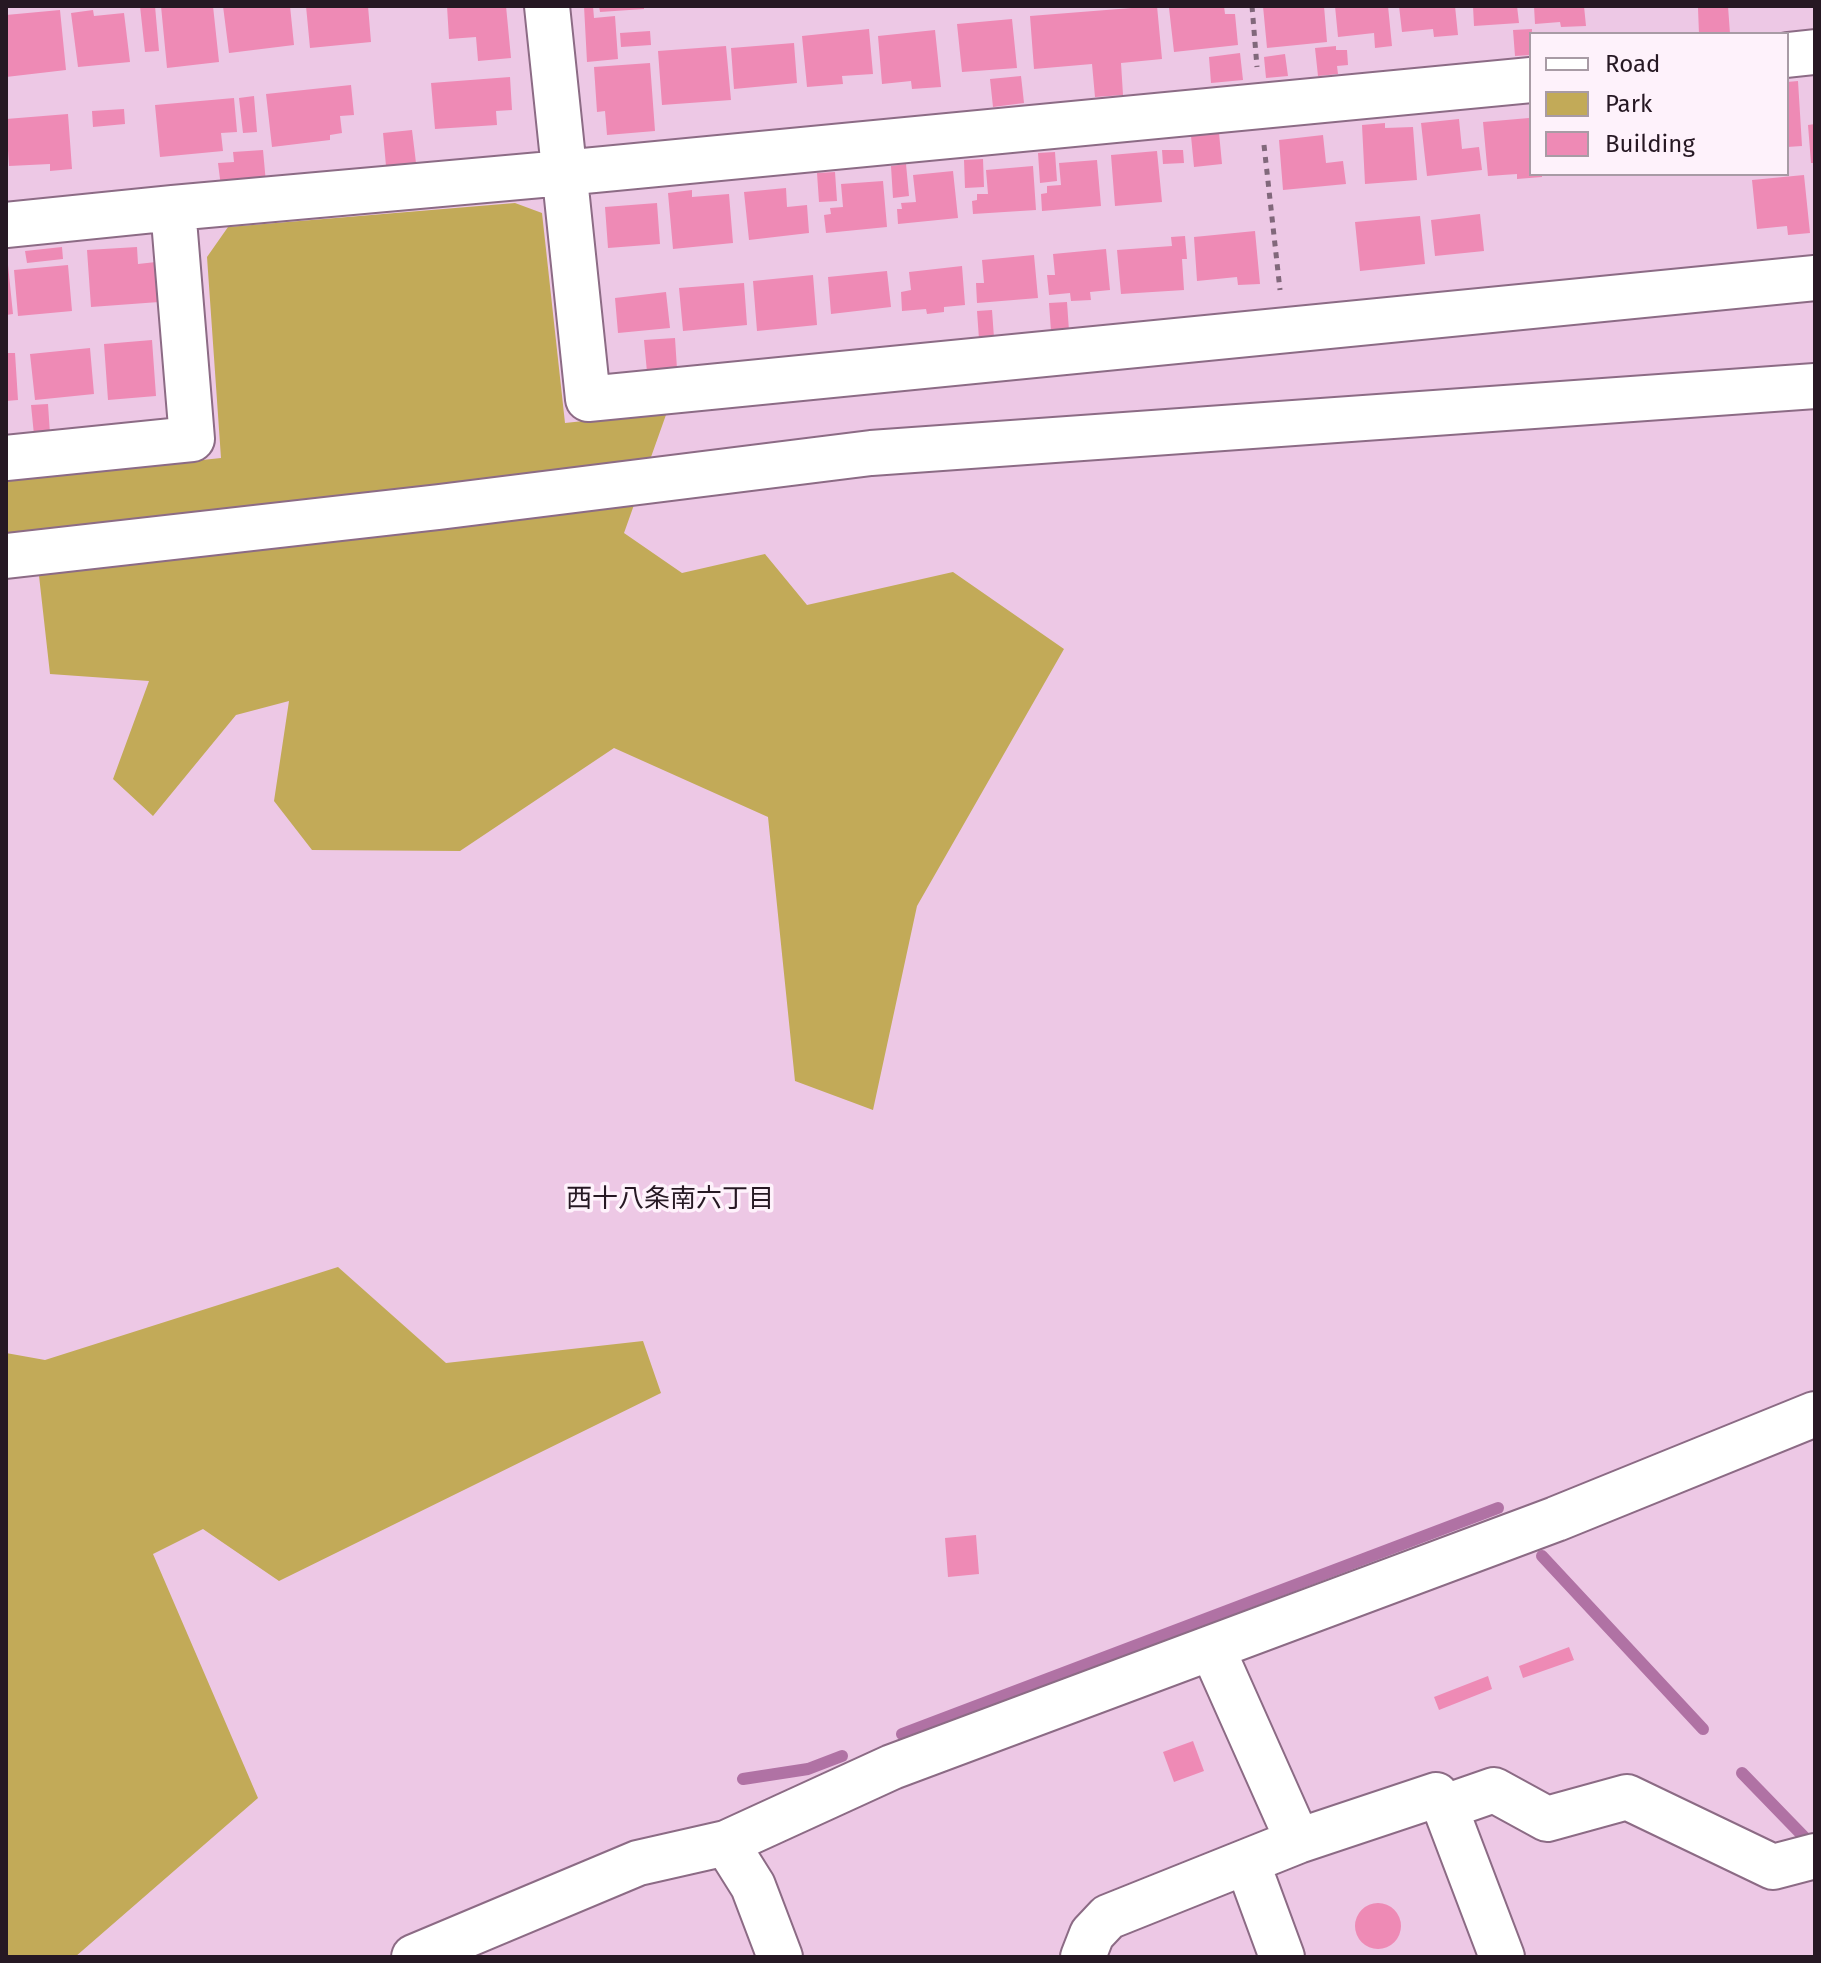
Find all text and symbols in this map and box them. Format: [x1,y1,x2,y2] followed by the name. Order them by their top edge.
[1529,32,1789,176] legend
[1605,50,1660,78] text: Road
[1605,90,1652,118] text: Park
[1605,130,1695,158] text: Building
[566,1184,774,1216] district label: 西十八条南六丁目

